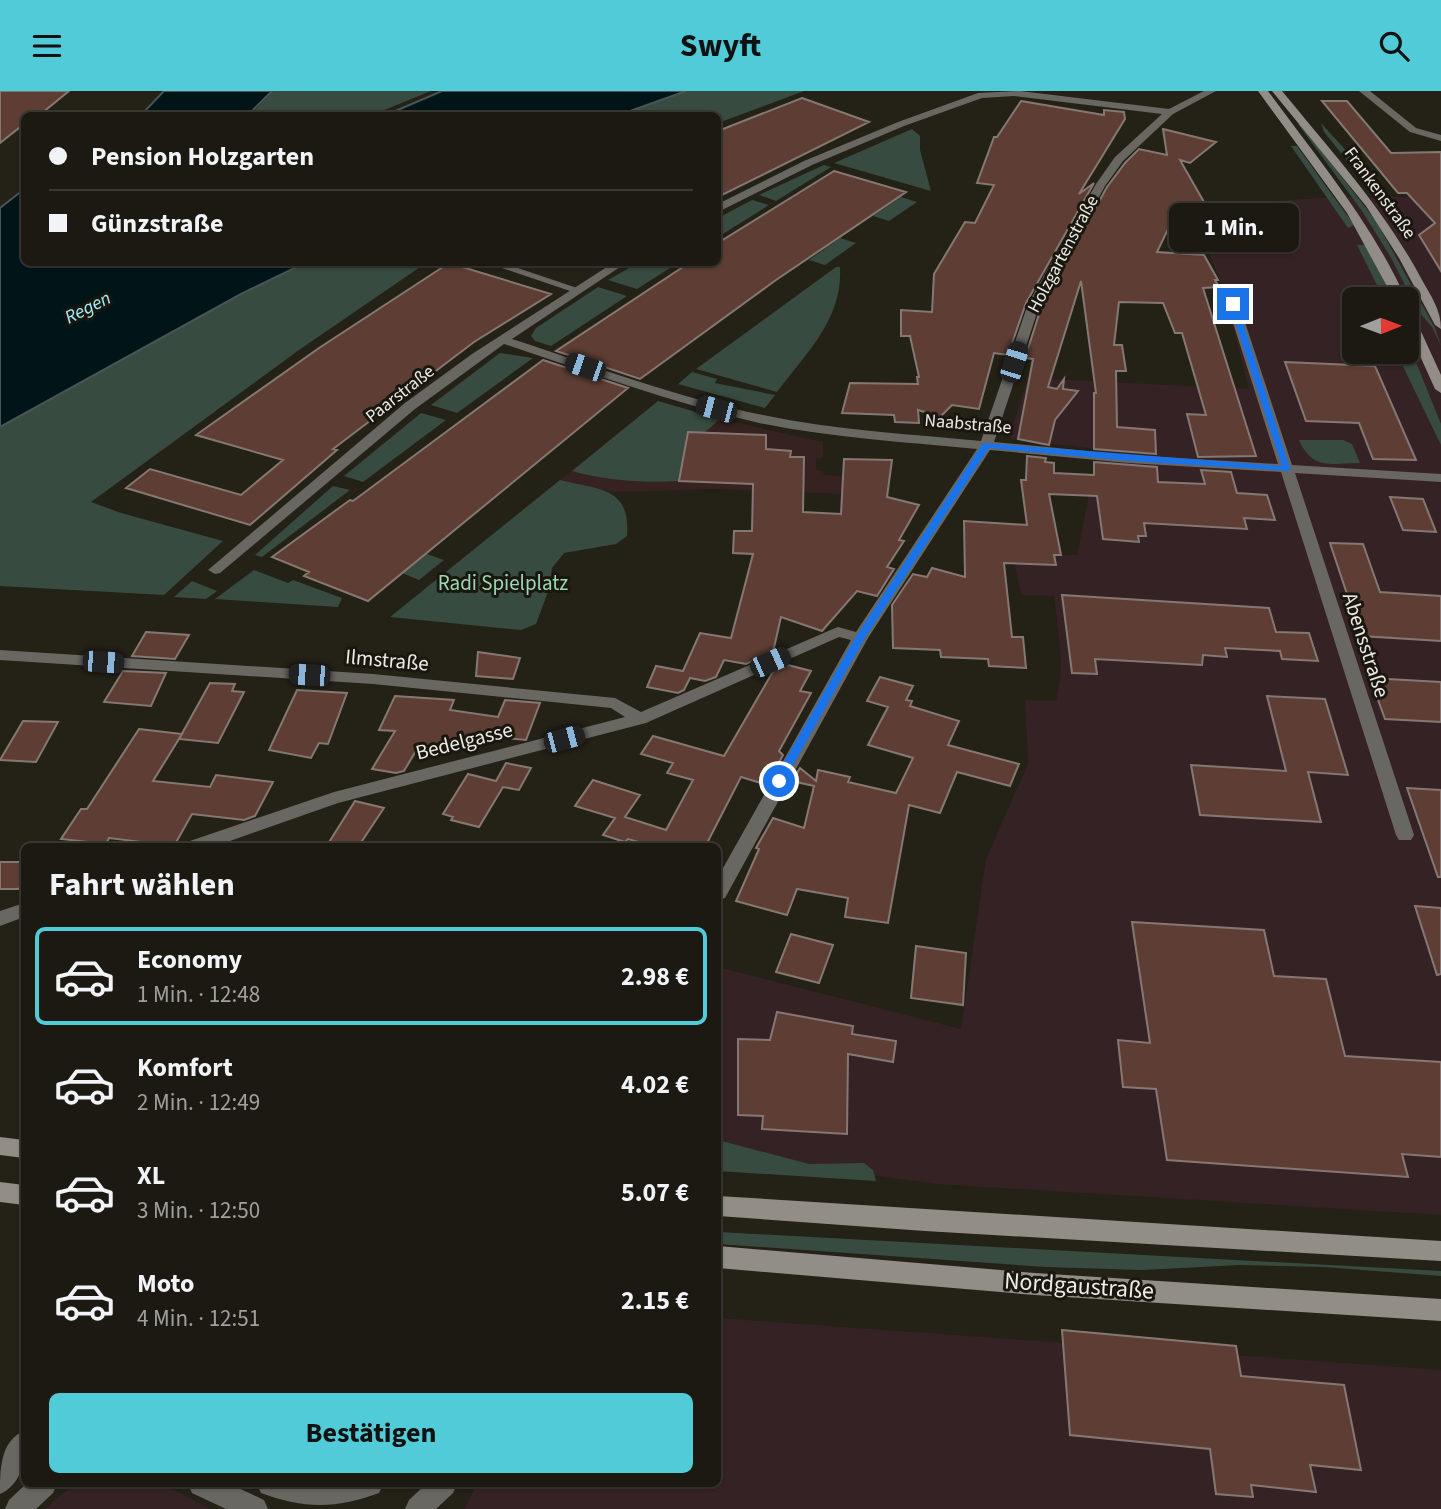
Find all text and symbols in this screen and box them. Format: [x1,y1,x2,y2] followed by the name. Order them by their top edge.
[680,23,761,69] text: Swyft
[28,27,66,65] icon: menu
[1375,27,1413,65] icon: search
[91,138,314,175] text: Pension Holzgarten
[1338,142,1422,244] street label: Frankenstraße
[1021,191,1105,317] street label: Holzgartenstraße
[1168,202,1298,251] callout: 1 Min.
[91,205,223,242] text: Günzstraße
[1204,211,1264,244] text: 1 Min.
[60,285,116,331] water label: Regen
[1342,287,1419,364] north arrow
[1342,287,1419,364] map controls
[1217,288,1249,320] route end
[998,339,1031,385] car
[562,350,609,384] car
[360,359,440,429] street label: Paarstraße
[693,393,740,425] car
[923,408,1013,440] street label: Naabstraße
[438,568,568,598] park label: Radi Spielplatz
[1335,588,1397,702] street label: Abensstraße
[344,641,430,679] street label: Ilmstraße
[747,644,794,680] car
[82,650,125,674] car
[288,663,331,687] car
[412,714,516,768] street label: Bedelgasse
[541,723,588,755] car
[763,765,795,797] route start
[49,862,235,908] text: Fahrt wählen
[137,941,242,978] text: Economy
[53,945,116,1008] icon: car
[621,958,689,995] text: 2.98 €
[137,978,260,1011] text: 1 Min. · 12:48
[137,1049,233,1086] text: Komfort
[53,1053,116,1116] icon: car
[621,1066,689,1103] text: 4.02 €
[137,1086,260,1119] text: 2 Min. · 12:49
[137,1157,165,1194] text: XL
[53,1161,116,1224] icon: car
[621,1174,689,1211] text: 5.07 €
[137,1194,260,1227] text: 3 Min. · 12:50
[1003,1263,1155,1309] street label: Nordgaustraße
[137,1265,194,1302] text: Moto
[53,1269,116,1332] icon: car
[621,1282,689,1319] text: 2.15 €
[137,1302,260,1335] text: 4 Min. · 12:51
[49,1393,693,1473] button: Bestätigen

